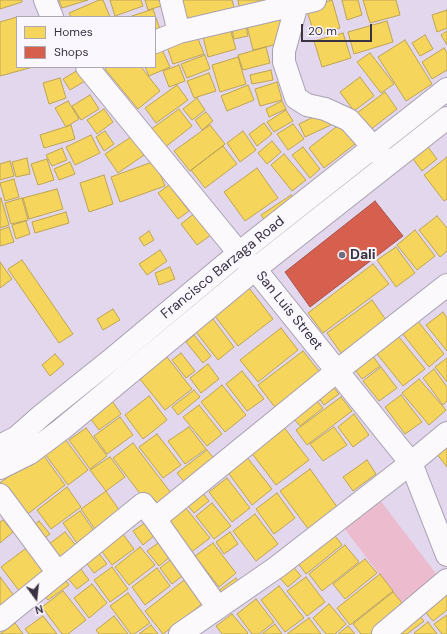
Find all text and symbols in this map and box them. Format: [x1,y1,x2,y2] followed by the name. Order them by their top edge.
[16,16,156,68] legend
[303,16,374,42] scale bar
[308,23,337,39] text: 20 m
[54,24,93,40] text: Homes
[54,44,89,60] text: Shops
[158,213,288,323] street label: Francisco Barzaga Road
[350,247,376,263] place label: Dali
[337,250,347,260] marker: Dali
[252,268,326,354] street label: San Luis Street
[16,578,56,618] north arrow
[33,602,45,617] text: N

